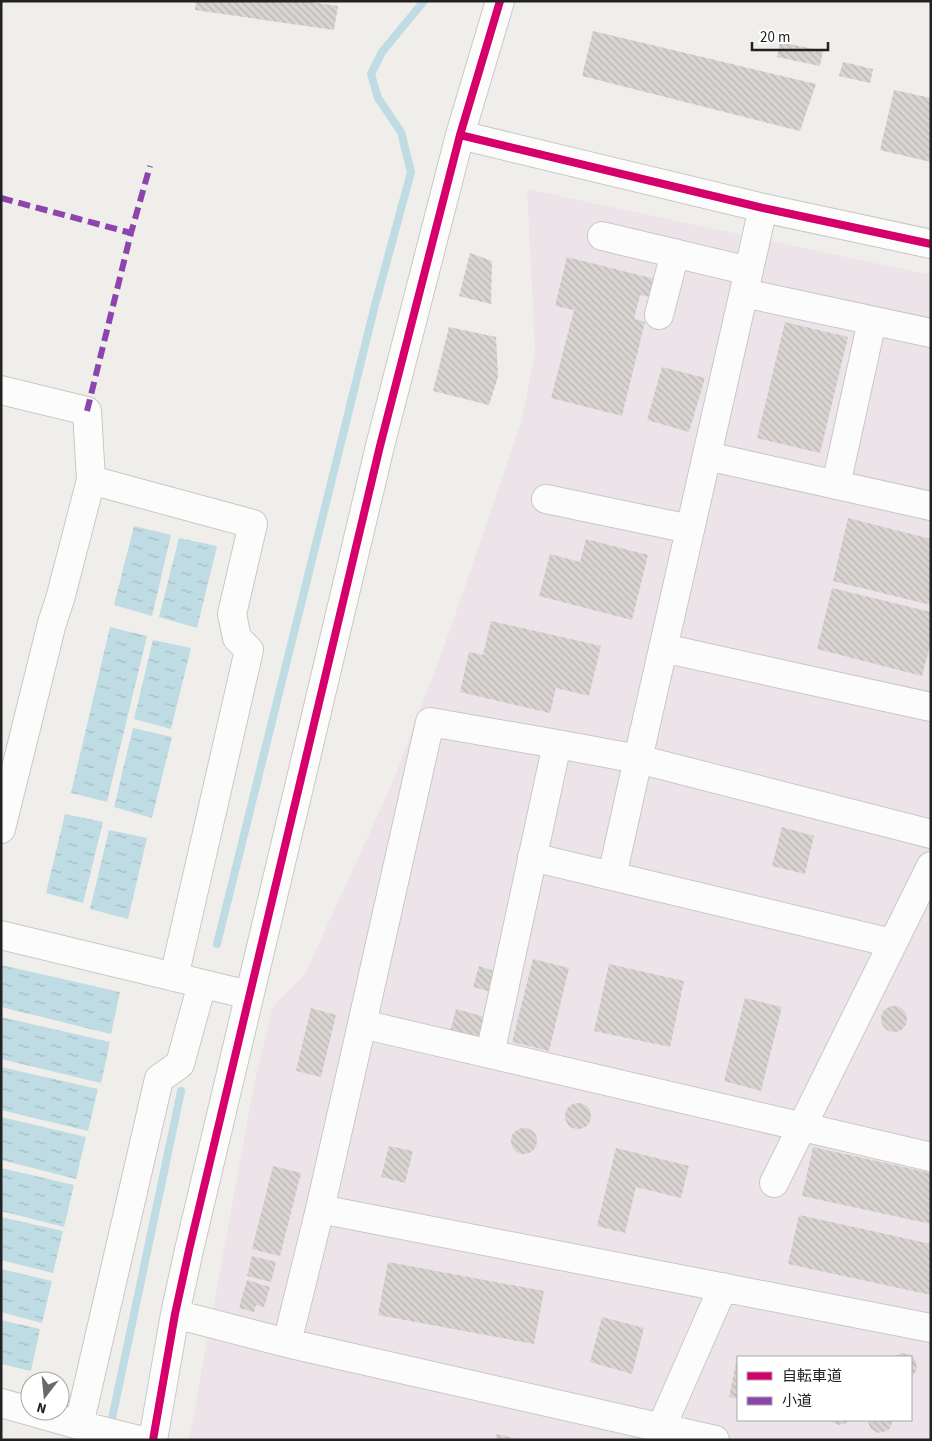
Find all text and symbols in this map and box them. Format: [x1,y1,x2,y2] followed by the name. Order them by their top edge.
[752,20,828,52] scale bar
[760,27,790,48] text: 20 m
[737,1356,912,1421] legend
[782,1366,842,1387] text: 自転車道
[20,1371,70,1421] north arrow
[782,1391,812,1412] text: 小道
[34,1397,49,1418] text: N

